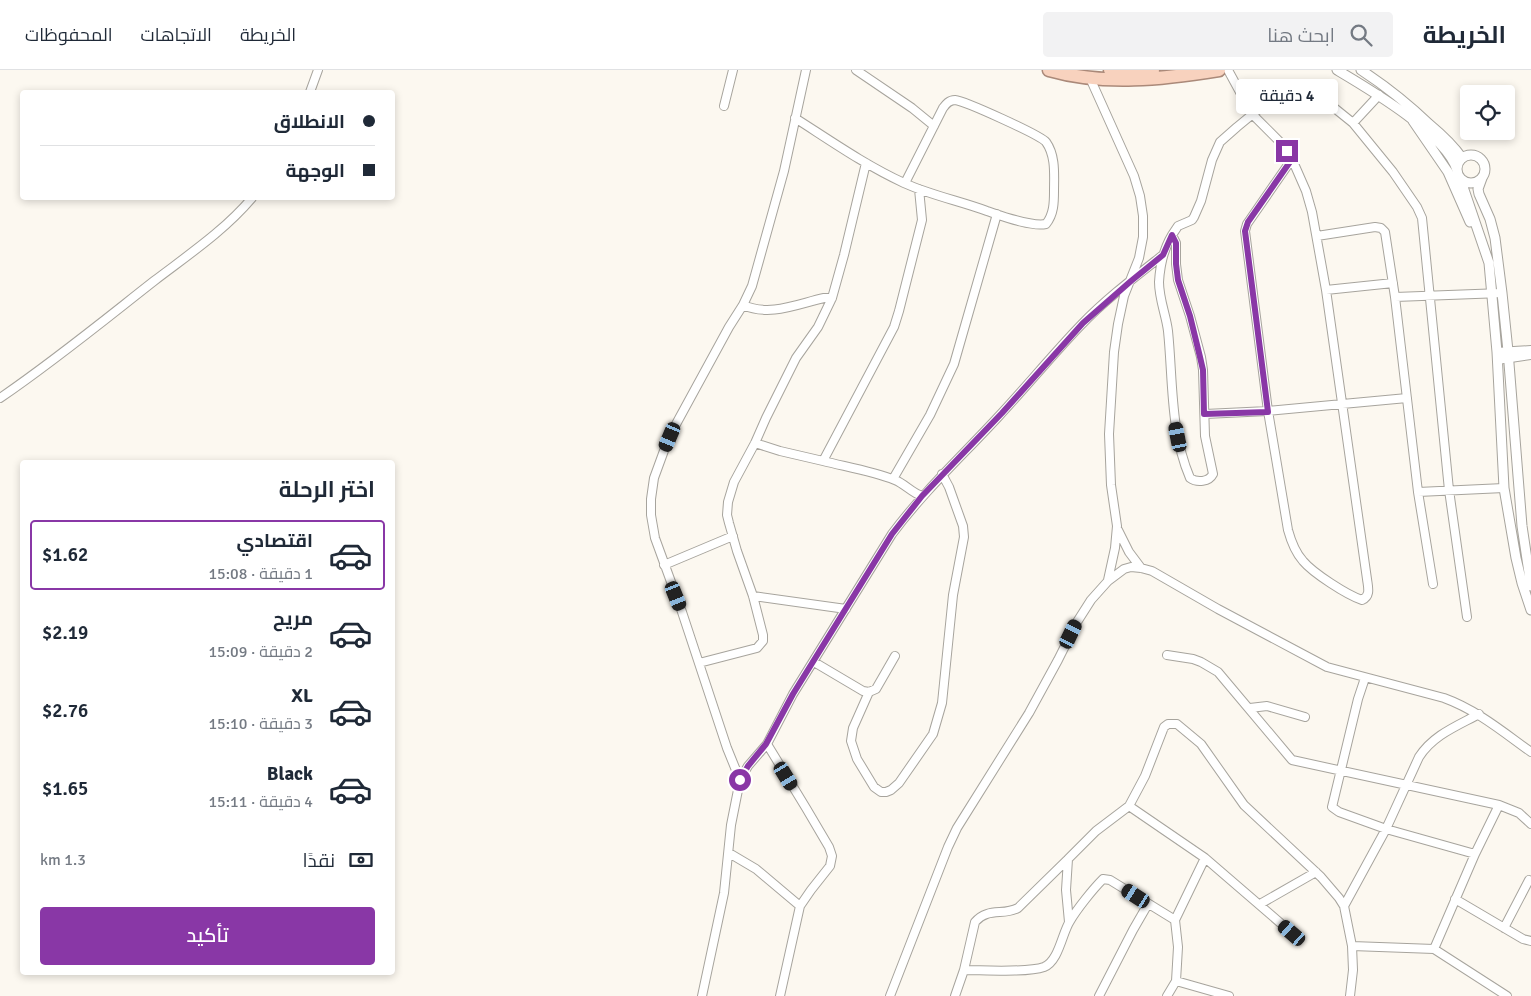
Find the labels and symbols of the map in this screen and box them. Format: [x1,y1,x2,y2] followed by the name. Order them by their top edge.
[1236,78,1338,114] callout: 4 دقيقة
[1276,140,1298,162] route end
[657,420,682,454] car
[1167,421,1188,453] car
[663,579,688,613] car
[1057,617,1084,651] car
[771,759,800,793] car
[729,769,751,791] route start
[1119,882,1152,910] car
[1275,917,1308,949] car

